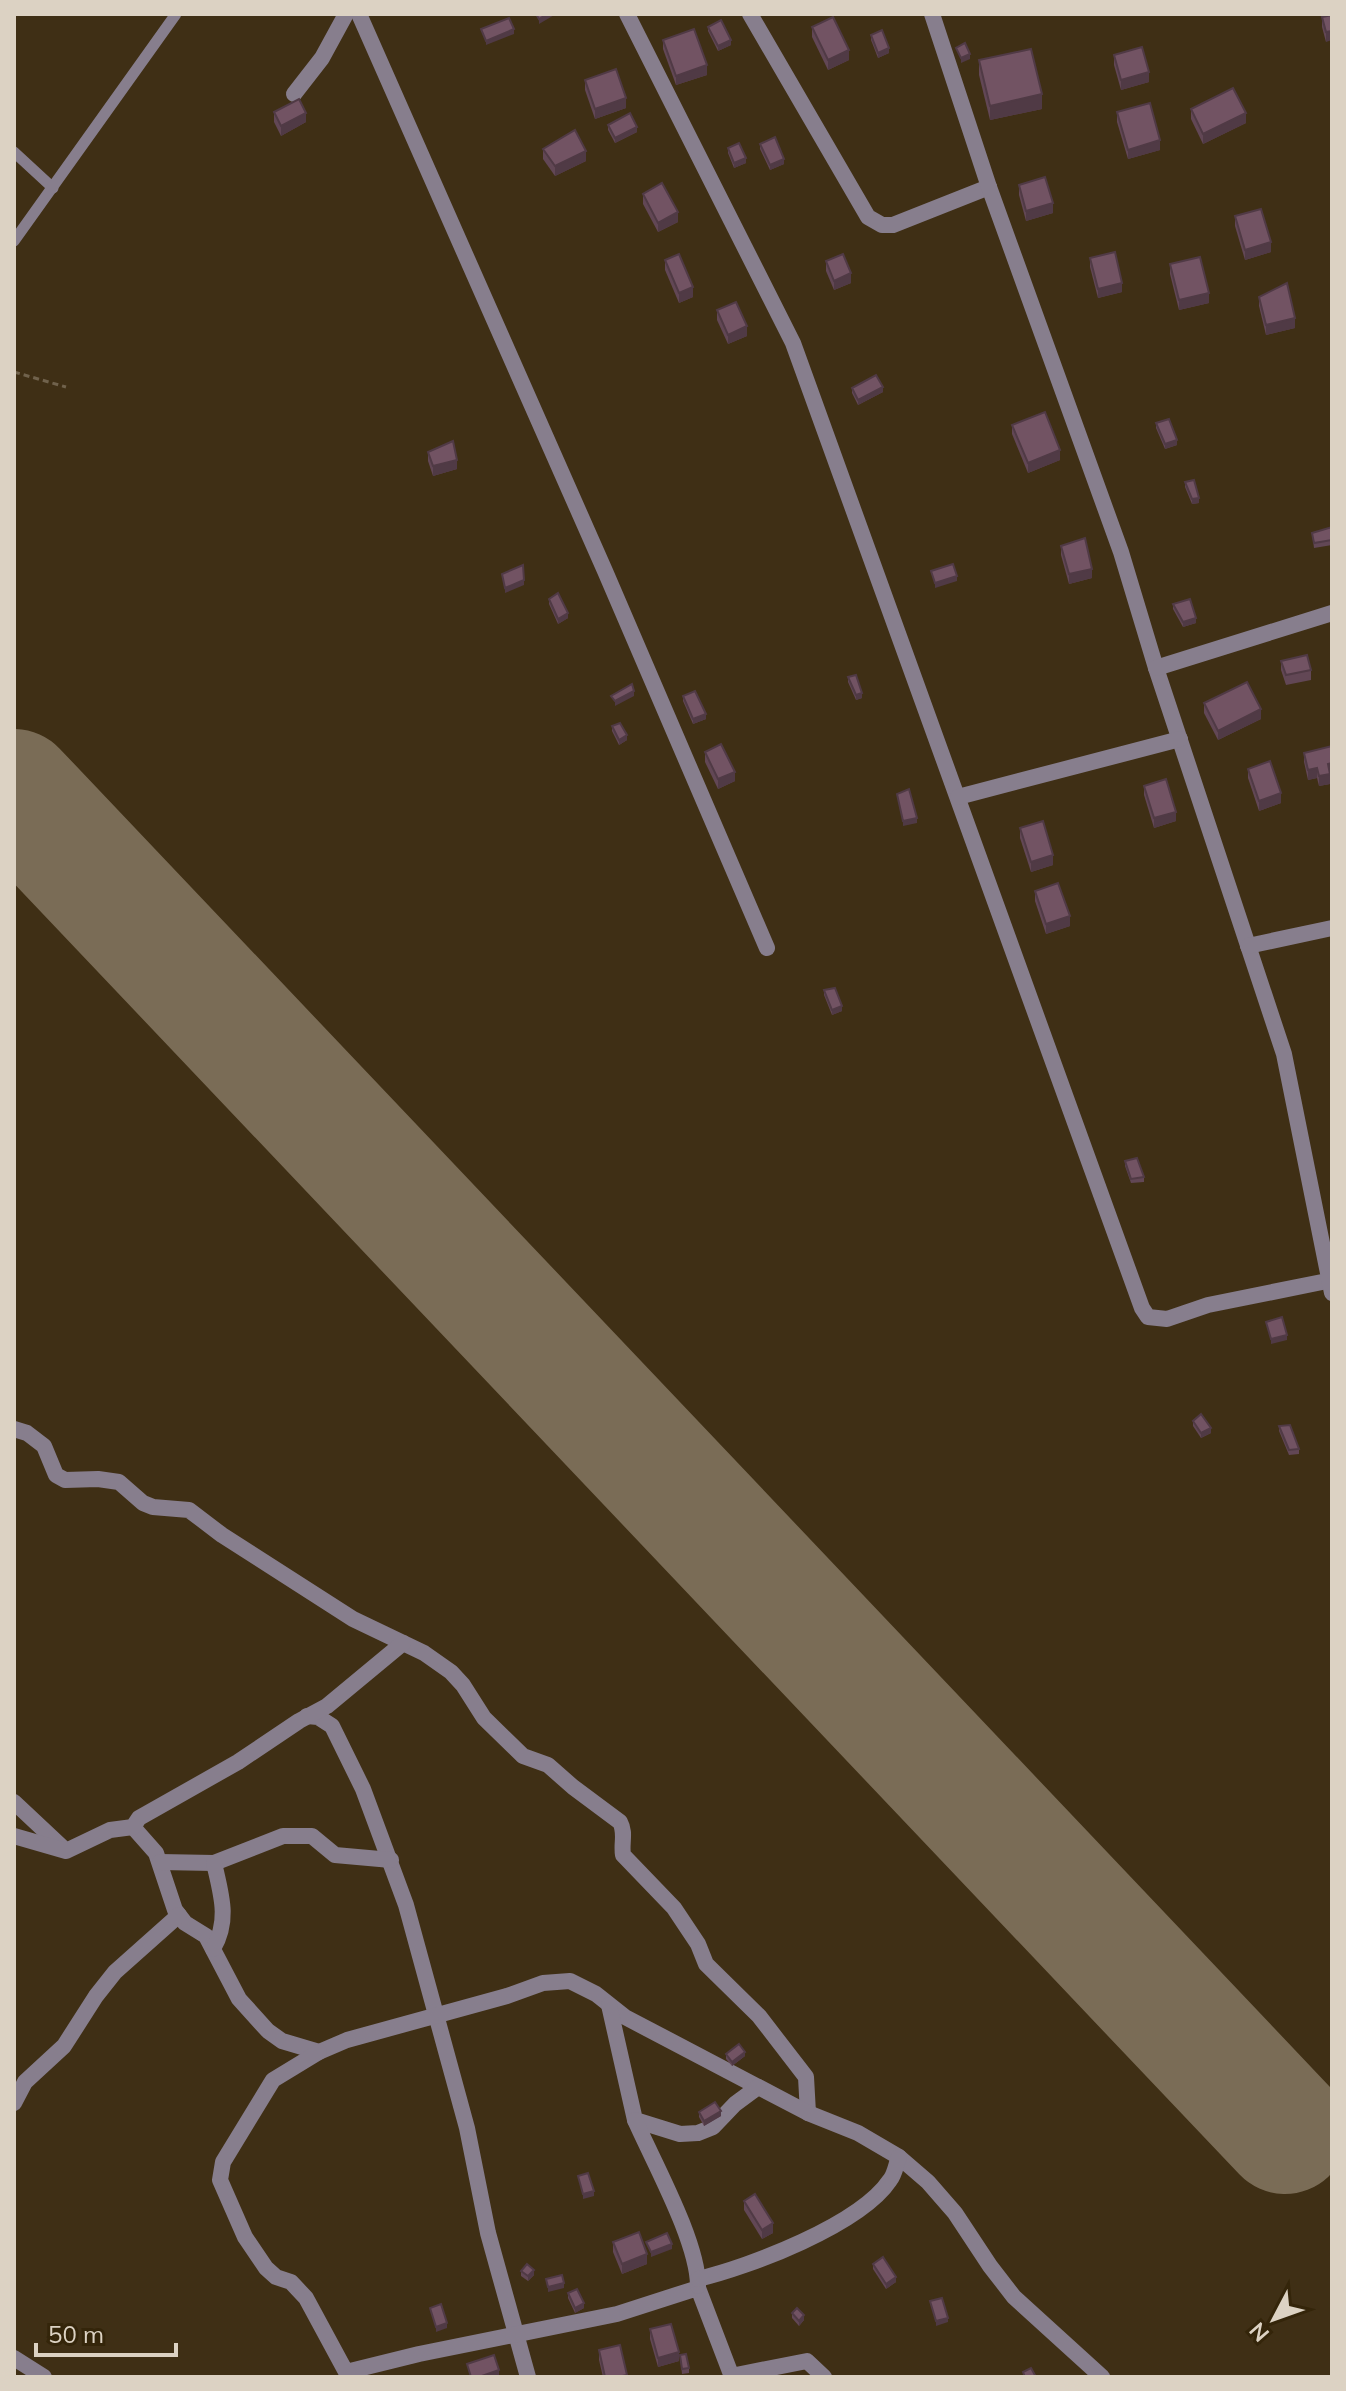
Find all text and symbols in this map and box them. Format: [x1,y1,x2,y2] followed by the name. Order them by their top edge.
[1234,2279,1314,2359] north arrow
[36,2307,176,2357] scale bar
[1243,2317,1275,2348] text: N
[48,2319,104,2349] text: 50 m

